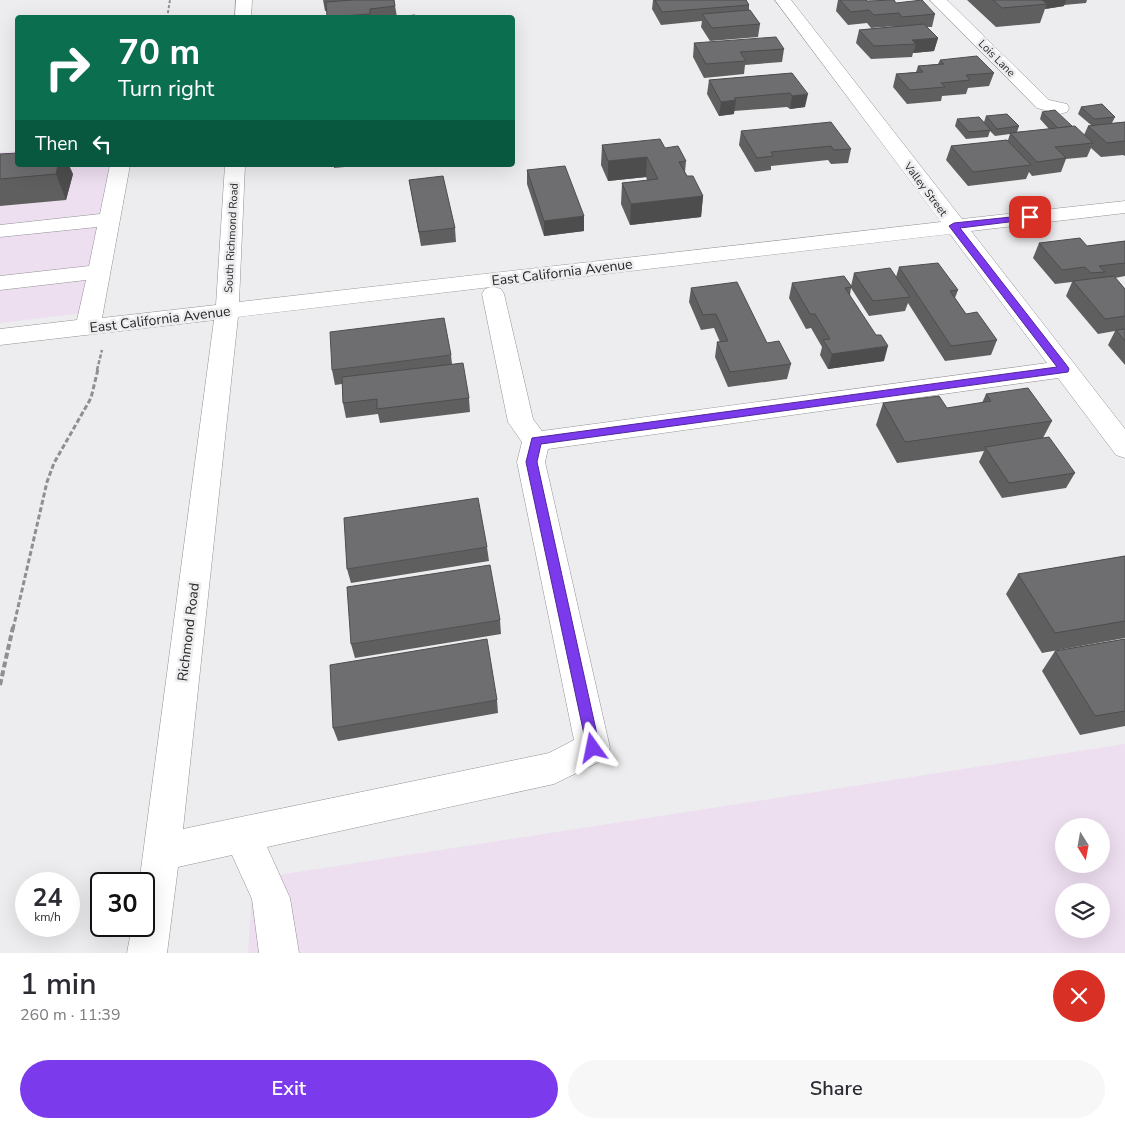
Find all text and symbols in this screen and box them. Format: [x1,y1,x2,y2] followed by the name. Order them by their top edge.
[118,29,200,76] text: 70 m
[35,35,100,100] icon: right
[975,37,1019,80] street label: Lois Lane
[118,74,214,104] text: Turn right
[88,130,116,158] icon: left
[35,131,78,157] text: Then
[900,159,951,219] street label: Valley Street
[221,183,242,293] street label: South Richmond Road
[1009,196,1051,238] pin
[1016,203,1044,231] icon: arrive
[491,254,634,291] street label: East California Avenue
[89,301,232,338] street label: East California Avenue
[173,582,204,682] street label: Richmond Road
[566,721,618,773] position arrow
[1055,818,1110,872] north arrow
[1055,818,1110,938] map controls
[90,872,155,937] speed limit sign: 30
[32,881,63,915] text: 24
[1055,883,1110,938] button: layers
[34,909,61,925] text: km/h
[20,964,96,1005] text: 1 min
[1053,970,1105,1022] button: close
[20,1004,121,1026] text: 260 m · 11:39
[20,1060,558,1118] button: Exit
[568,1060,1105,1118] button: Share

